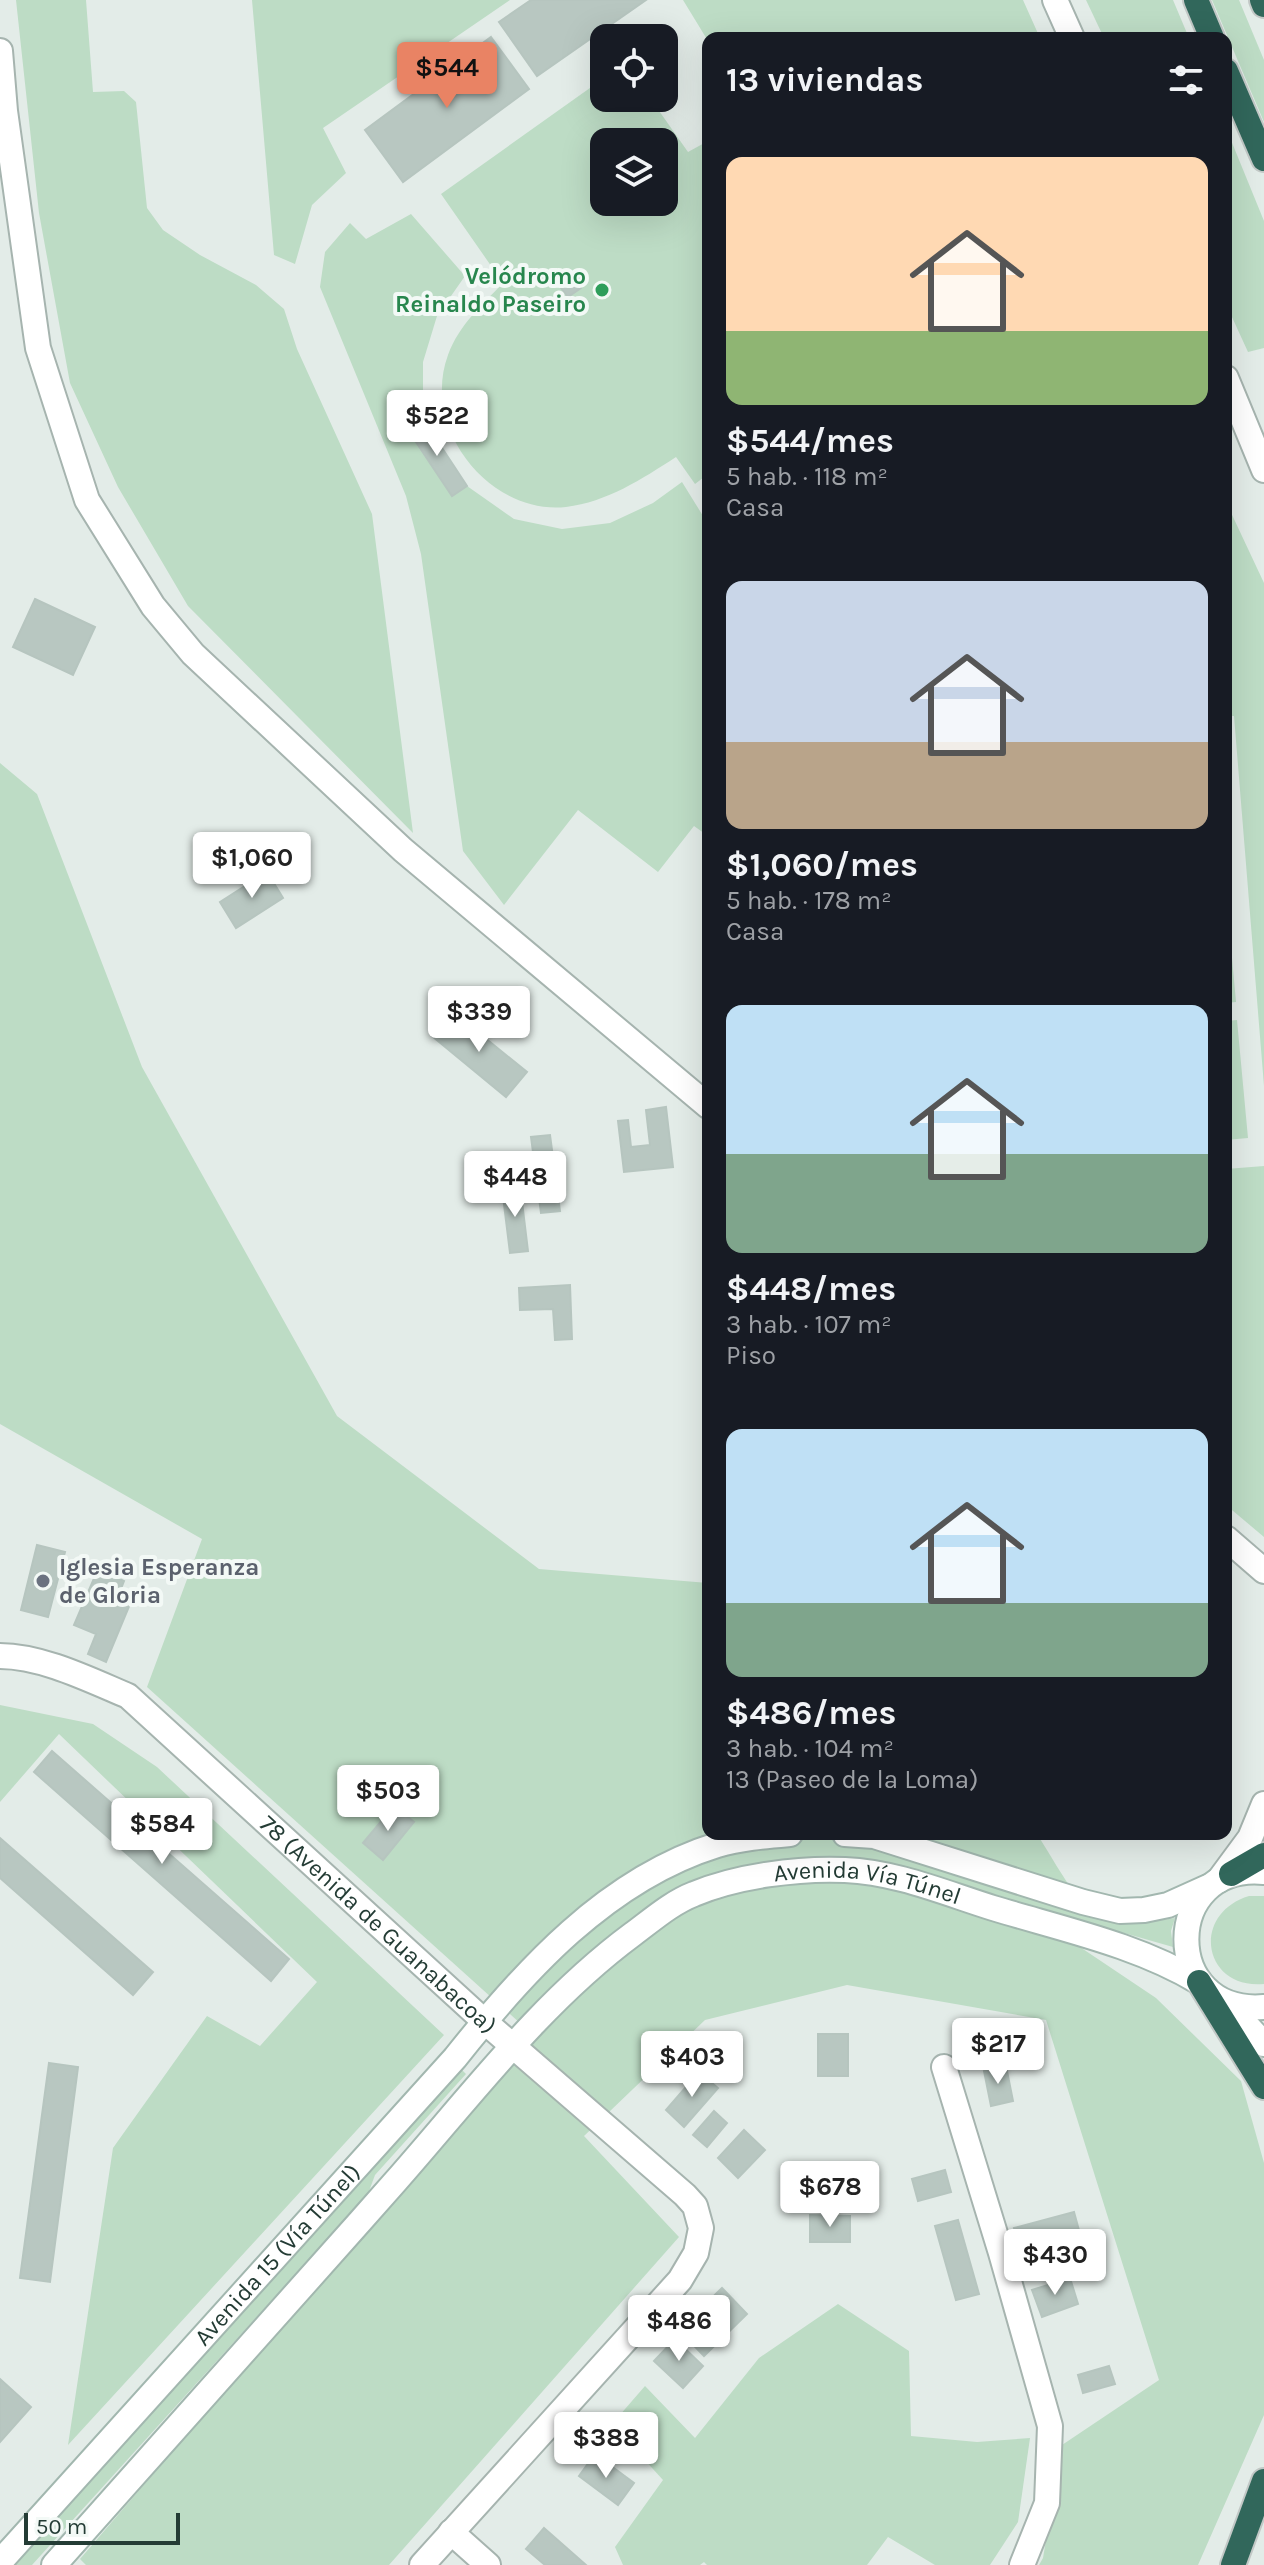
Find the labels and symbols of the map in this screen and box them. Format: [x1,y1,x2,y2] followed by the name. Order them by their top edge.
[400,42,494,110] pin: $544
[395,262,586,318] place label: Velódromo Reinaldo Paseiro
[593,281,611,299] marker: Velódromo Reinaldo Paseiro
[390,390,484,458] pin: $522
[187,832,317,900] pin: $1,060
[432,986,526,1054] pin: $339
[468,1151,562,1219] pin: $448
[59,1553,259,1609] place label: Iglesia Esperanza de Gloria
[34,1572,52,1590] marker: Iglesia Esperanza de Gloria
[341,1765,435,1833] pin: $503
[115,1798,209,1866] pin: $584
[254,1809,502,2040] street label: 78 (Avenida de Guanabacoa)
[772,1856,965,1910] street label: Avenida Vía Túnel
[951,2018,1045,2086] pin: $217
[645,2031,739,2099] pin: $403
[188,2158,366,2351] street label: Avenida 15 (Vía Túnel)
[783,2161,877,2229] pin: $678
[1008,2229,1102,2297] pin: $430
[632,2295,726,2363] pin: $486
[559,2412,653,2480] pin: $388
[24,2509,180,2545] scale bar

